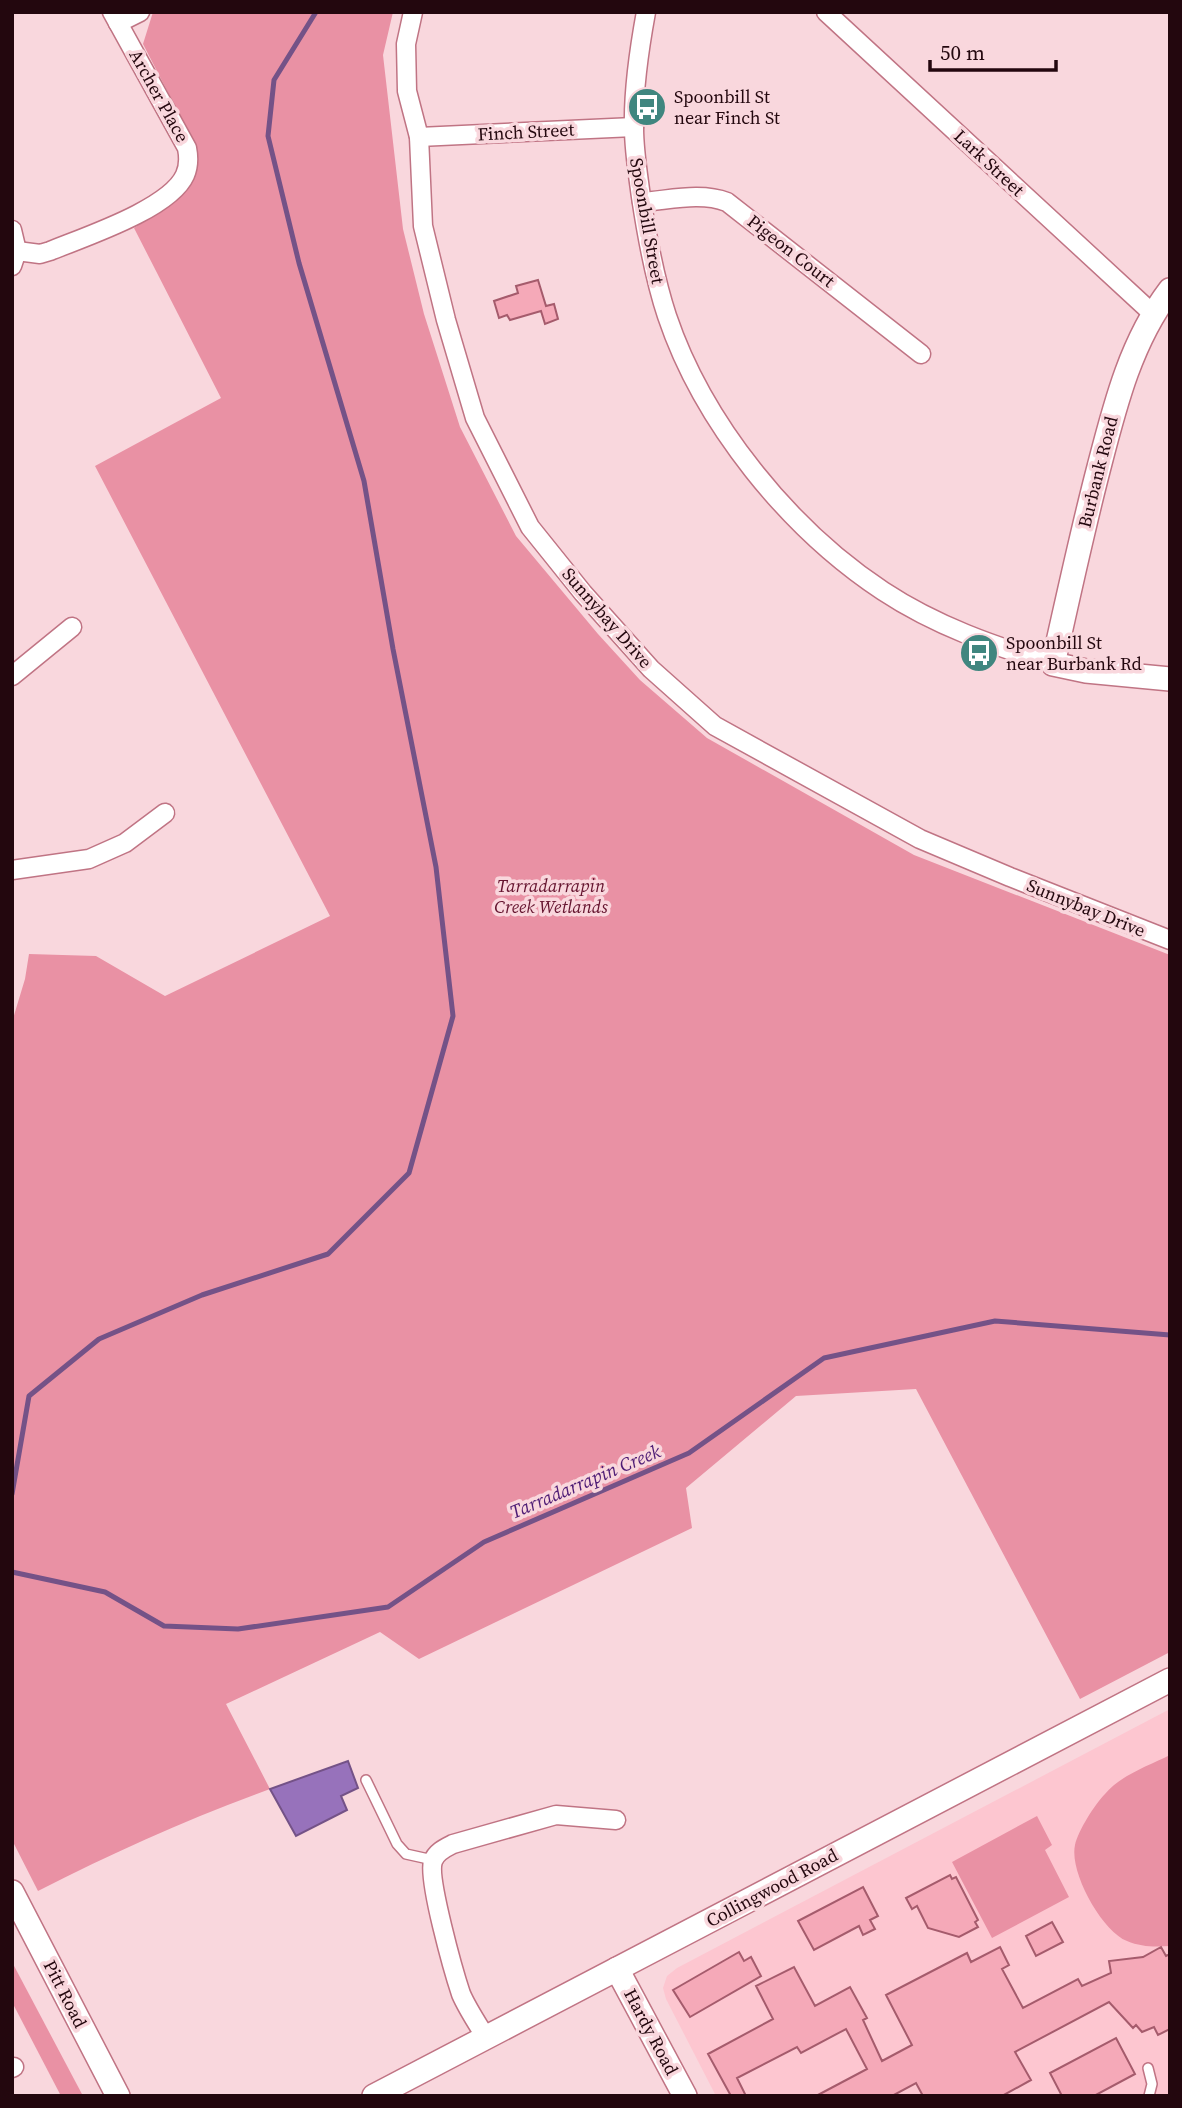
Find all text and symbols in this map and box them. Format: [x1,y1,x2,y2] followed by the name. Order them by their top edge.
[930,28,1056,72] scale bar
[940,38,985,67] text: 50 m
[124,45,195,147] street label: Archer Place
[674,84,780,130] place label: Spoonbill St near Finch St
[626,86,668,128] bus stop icon: Spoonbill St near Finch St
[477,116,575,147] street label: Finch Street
[949,124,1030,202] street label: Lark Street
[624,156,671,286] street label: Spoonbill Street
[742,208,840,293] street label: Pigeon Court
[1072,414,1123,530] street label: Burbank Road
[557,562,658,673] street label: Sunnybay Drive
[1006,630,1142,676] place label: Spoonbill St near Burbank Rd
[958,632,1000,674] bus stop icon: Spoonbill St near Burbank Rd
[1023,872,1149,943] street label: Sunnybay Drive
[494,873,608,919] park label: Tarradarrapin Creek Wetlands
[506,1438,664,1524] water label: Tarradarrapin Creek
[702,1842,842,1933] street label: Collingwood Road
[38,1956,93,2032] street label: Pitt Road
[618,1984,685,2079] street label: Hardy Road

